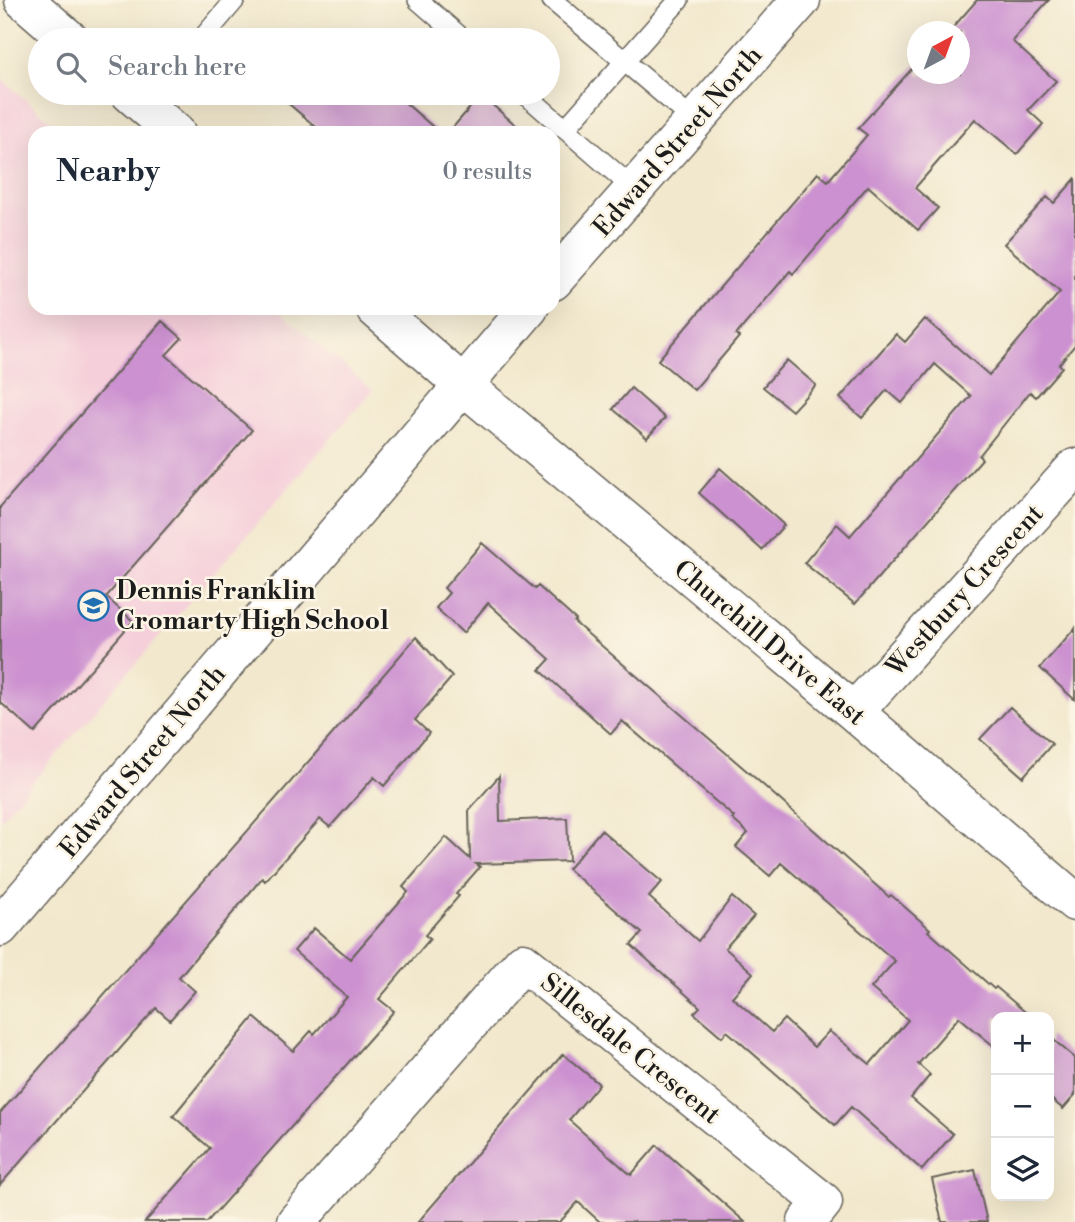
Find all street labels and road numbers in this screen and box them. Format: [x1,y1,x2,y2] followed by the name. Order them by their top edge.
[586,40,769,243] street label: Edward Street North
[878,498,1050,684] street label: Westbury Crescent
[667,553,872,732] street label: Churchill Drive East
[53,659,233,865] street label: Edward Street North
[534,967,727,1131] street label: Sillesdale Crescent

